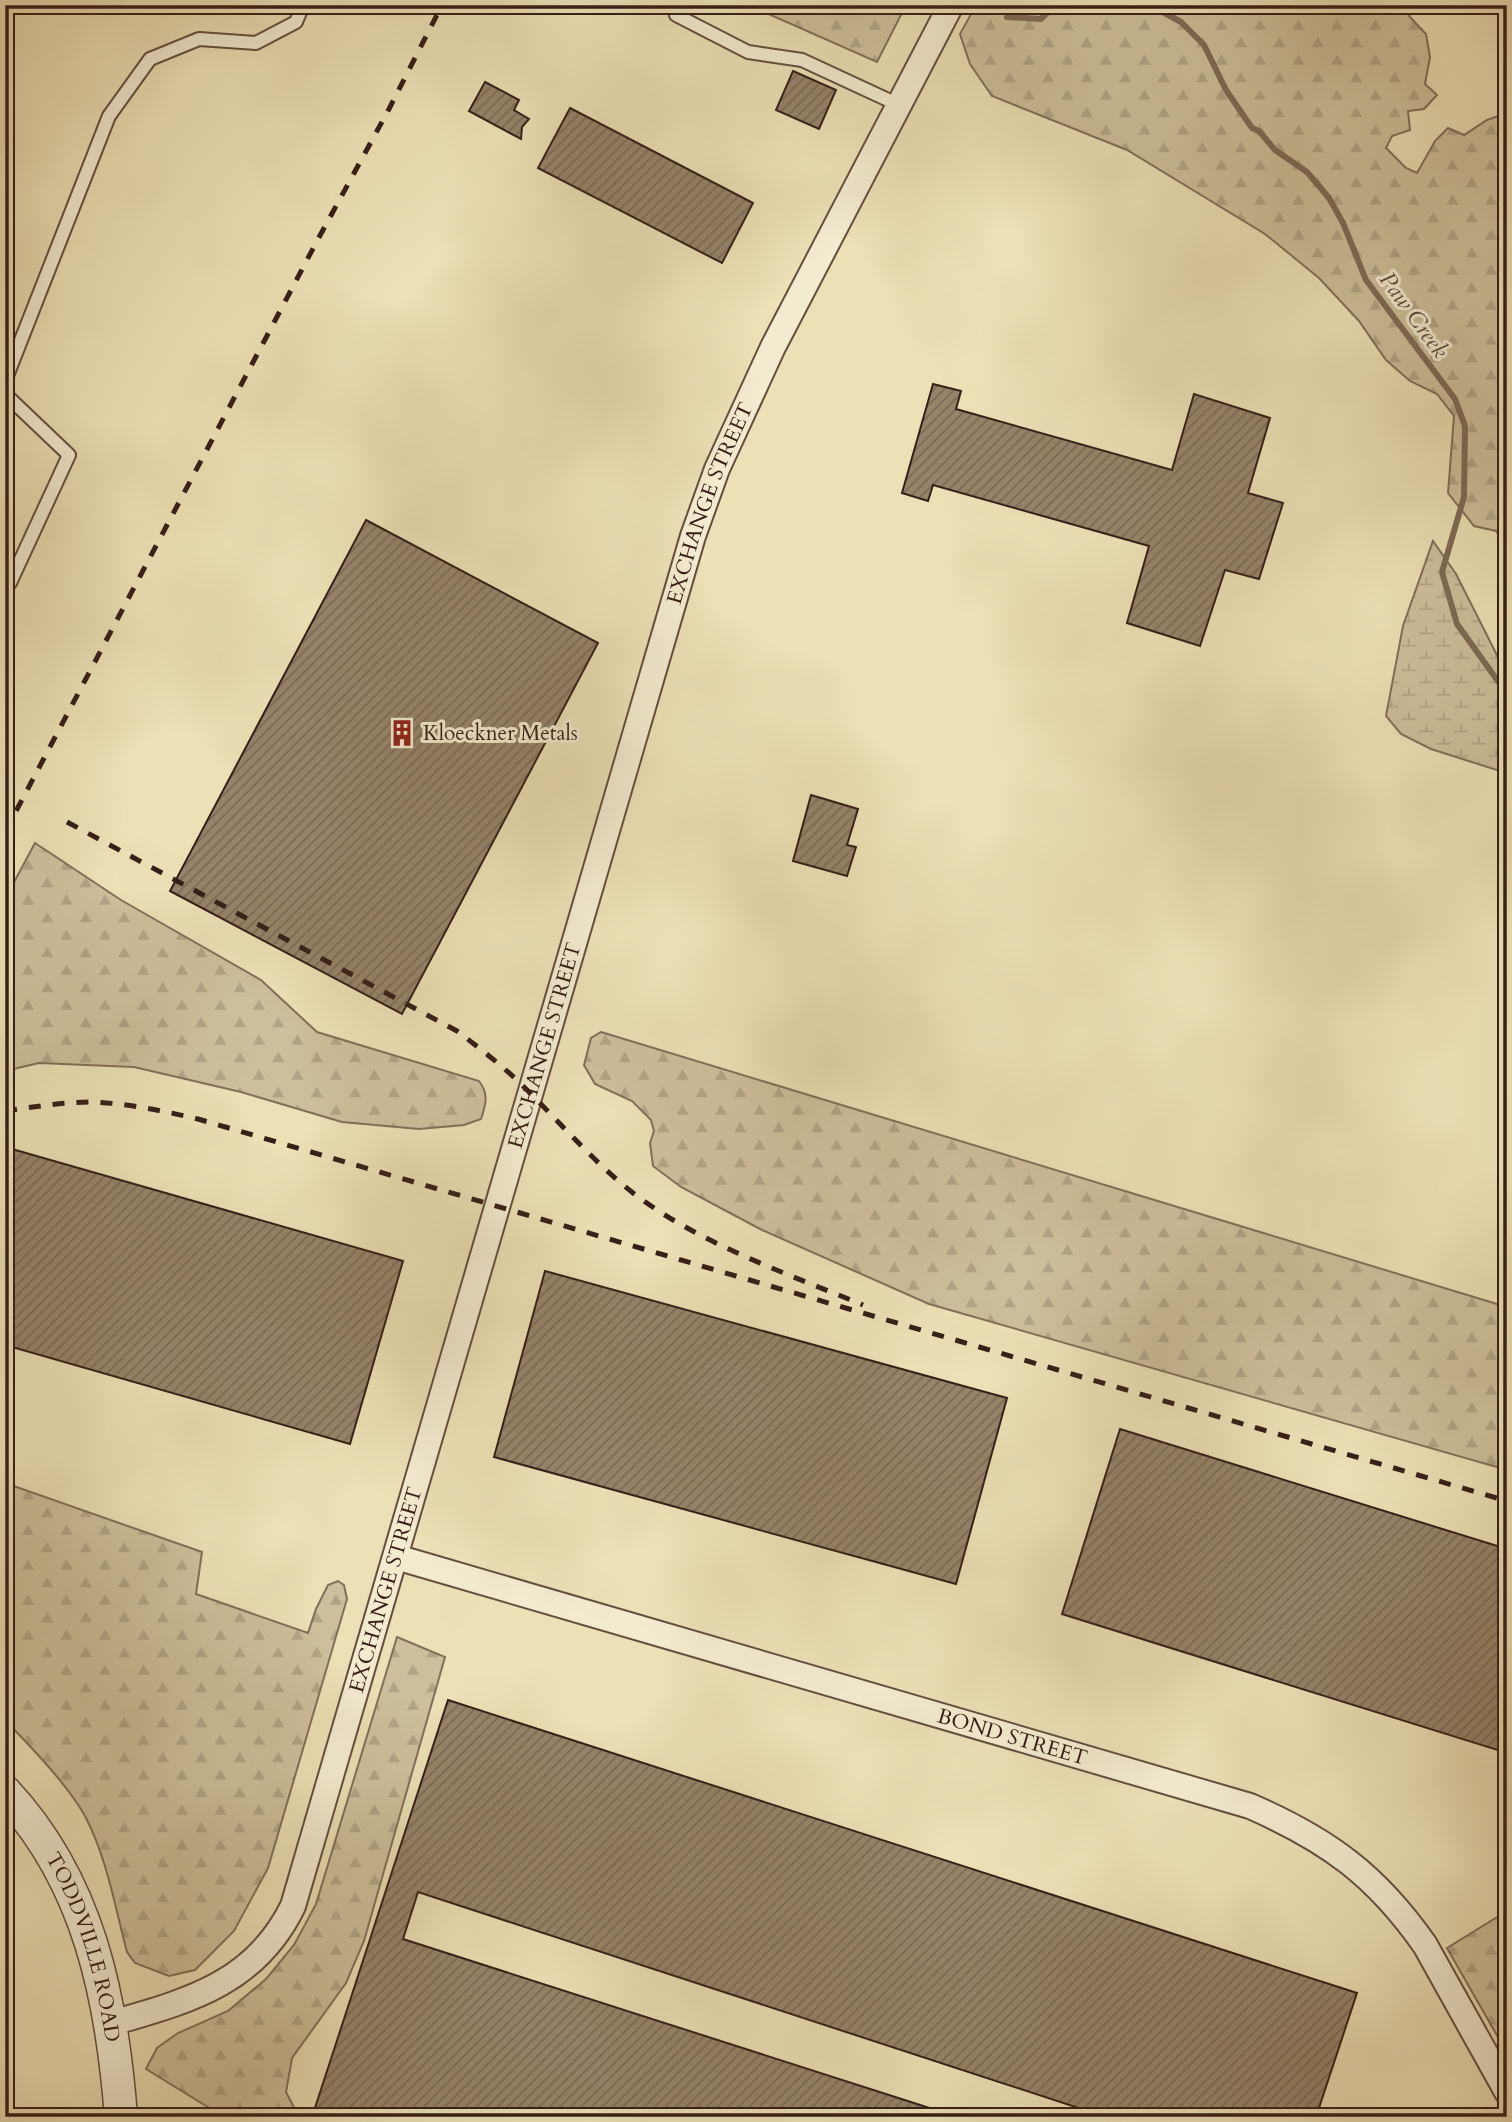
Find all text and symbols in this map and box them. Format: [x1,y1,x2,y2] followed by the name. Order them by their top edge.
[1372,266,1456,365] water label: Paw Creek
[659,398,760,608] street label: EXCHANGE STREET
[387,718,417,748] building icon: Kloeckner Metals
[423,719,578,748] place label: Kloeckner Metals
[500,939,588,1152] street label: EXCHANGE STREET
[342,1483,429,1696] street label: EXCHANGE STREET
[934,1701,1091,1772] street label: BOND STREET
[39,1847,127,2044] street label: TODDVILLE ROAD

